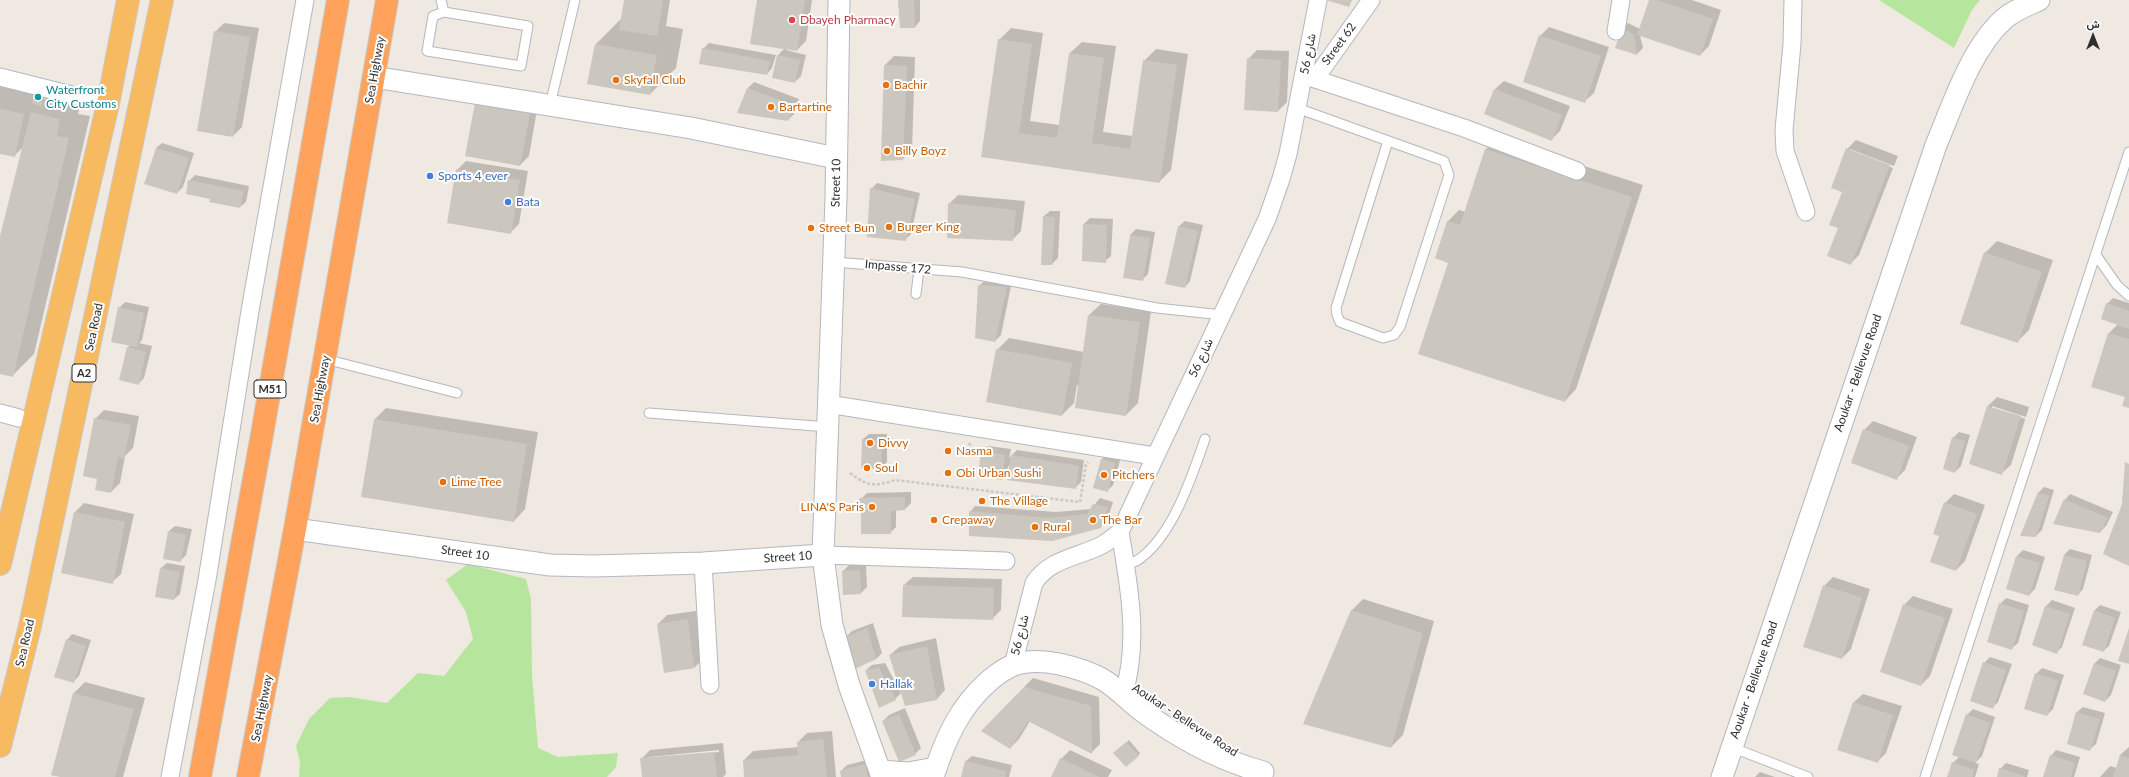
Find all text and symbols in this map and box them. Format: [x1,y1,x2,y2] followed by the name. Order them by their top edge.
[800,13,896,27] place label: Dbayeh Pharmacy
[787,15,797,25] marker: Dbayeh Pharmacy
[2073,16,2113,56] north arrow
[2086,17,2100,30] text: ش
[1319,20,1359,68] street label: Street 62
[1297,32,1319,76] street label: شارع 56
[362,35,388,105] street label: Sea Highway
[624,73,686,87] place label: Skyfall Club
[611,75,621,85] marker: Skyfall Club
[894,78,927,92] place label: Bachir
[881,80,891,90] marker: Bachir
[46,83,116,111] place label: Waterfront City Customs
[33,92,43,102] marker: Waterfront City Customs
[779,100,832,114] place label: Bartartine
[766,102,776,112] marker: Bartartine
[895,144,946,158] place label: Billy Boyz
[882,146,892,156] marker: Billy Boyz
[828,159,844,207] street label: Street 10
[438,169,508,183] place label: Sports 4 ever
[425,171,435,181] marker: Sports 4 ever
[516,195,540,209] place label: Bata
[503,197,513,207] marker: Bata
[897,220,959,234] place label: Burger King
[819,221,875,235] place label: Street Bun
[884,222,894,232] marker: Burger King
[806,223,816,233] marker: Street Bun
[864,257,932,277] street label: Impasse 172
[82,302,106,352] street label: Sea Road
[1831,312,1885,434] street label: Aoukar - Bellevue Road
[1186,336,1216,380] street label: شارع 56
[307,354,333,424] street label: Sea Highway
[72,364,96,382] road number: A2
[254,380,286,398] road number: M51
[878,436,908,450] place label: Divvy
[865,438,875,448] marker: Divvy
[956,444,992,458] place label: Nasma
[943,446,953,456] marker: Nasma
[875,461,898,475] place label: Soul
[862,463,872,473] marker: Soul
[956,466,1041,480] place label: Obi Urban Sushi
[943,468,953,478] marker: Obi Urban Sushi
[1112,468,1155,482] place label: Pitchers
[1099,470,1109,480] marker: Pitchers
[451,475,502,489] place label: Lime Tree
[438,477,448,487] marker: Lime Tree
[990,494,1048,508] place label: The Village
[977,496,987,506] marker: The Village
[800,500,864,514] place label: LINA'S Paris
[867,502,877,512] marker: LINA'S Paris
[942,513,994,527] place label: Crepaway
[1101,513,1142,527] place label: The Bar
[929,515,939,525] marker: Crepaway
[1088,515,1098,525] marker: The Bar
[1043,520,1070,534] place label: Rural
[1030,522,1040,532] marker: Rural
[440,542,490,564] street label: Street 10
[763,548,813,566] street label: Street 10
[1008,613,1032,657] street label: شارع 56
[13,618,37,668] street label: Sea Road
[1727,619,1781,741] street label: Aoukar - Bellevue Road
[248,673,276,743] street label: Sea Highway
[880,677,913,691] place label: Hallak
[867,679,877,689] marker: Hallak
[1129,680,1241,760] street label: Aoukar - Bellevue Road

